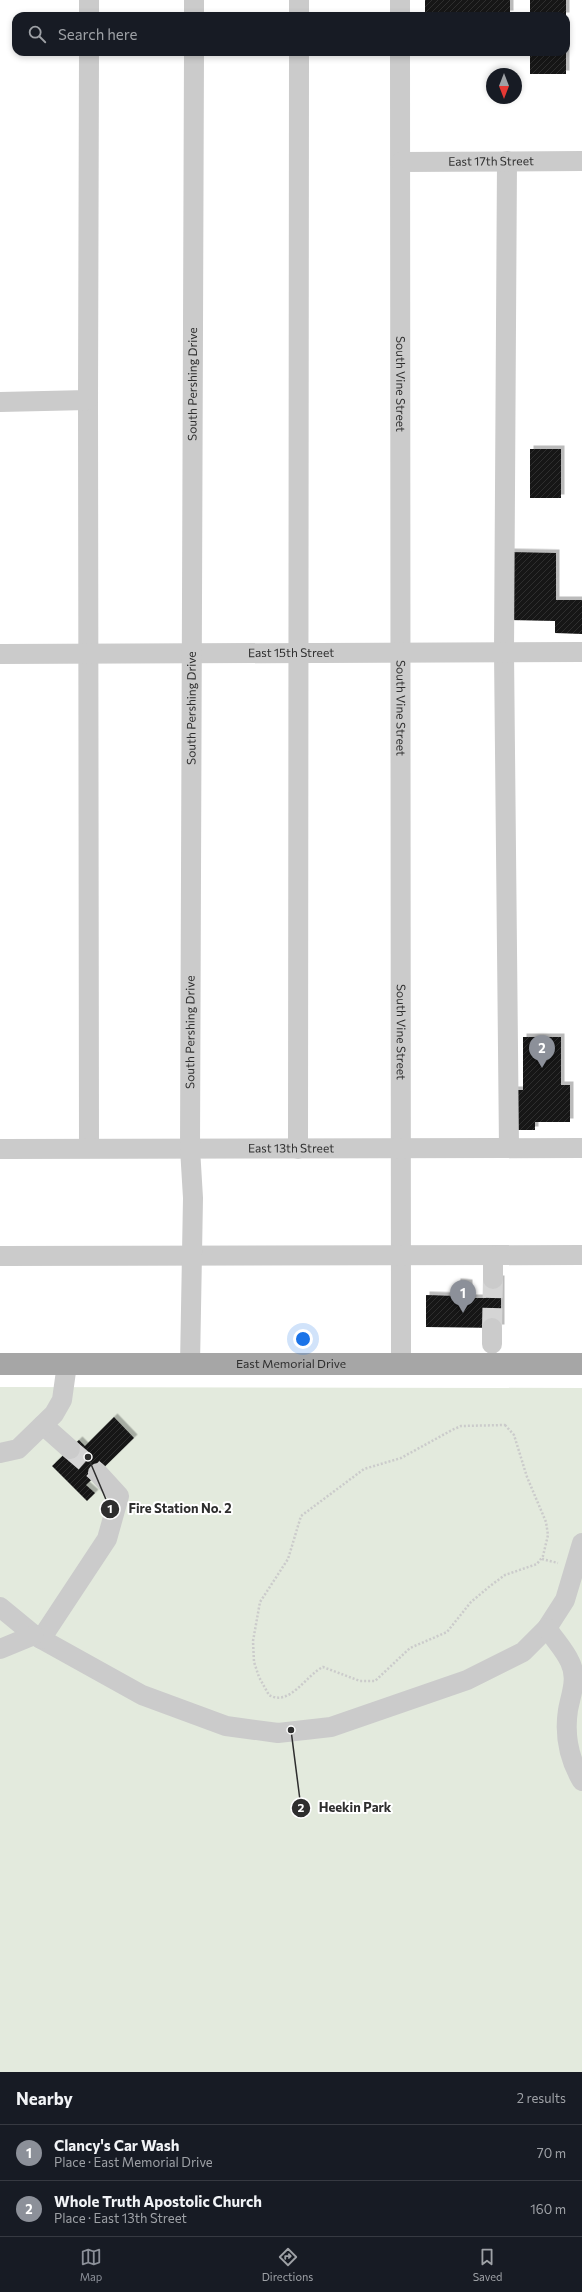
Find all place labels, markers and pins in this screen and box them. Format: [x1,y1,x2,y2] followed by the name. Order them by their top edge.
[529,1035,555,1068] pin: 2
[450,1280,476,1313] pin: 1
[100,1496,240,1521] callout: Fire Station No. 2
[291,1795,400,1820] callout: Heekin Park

